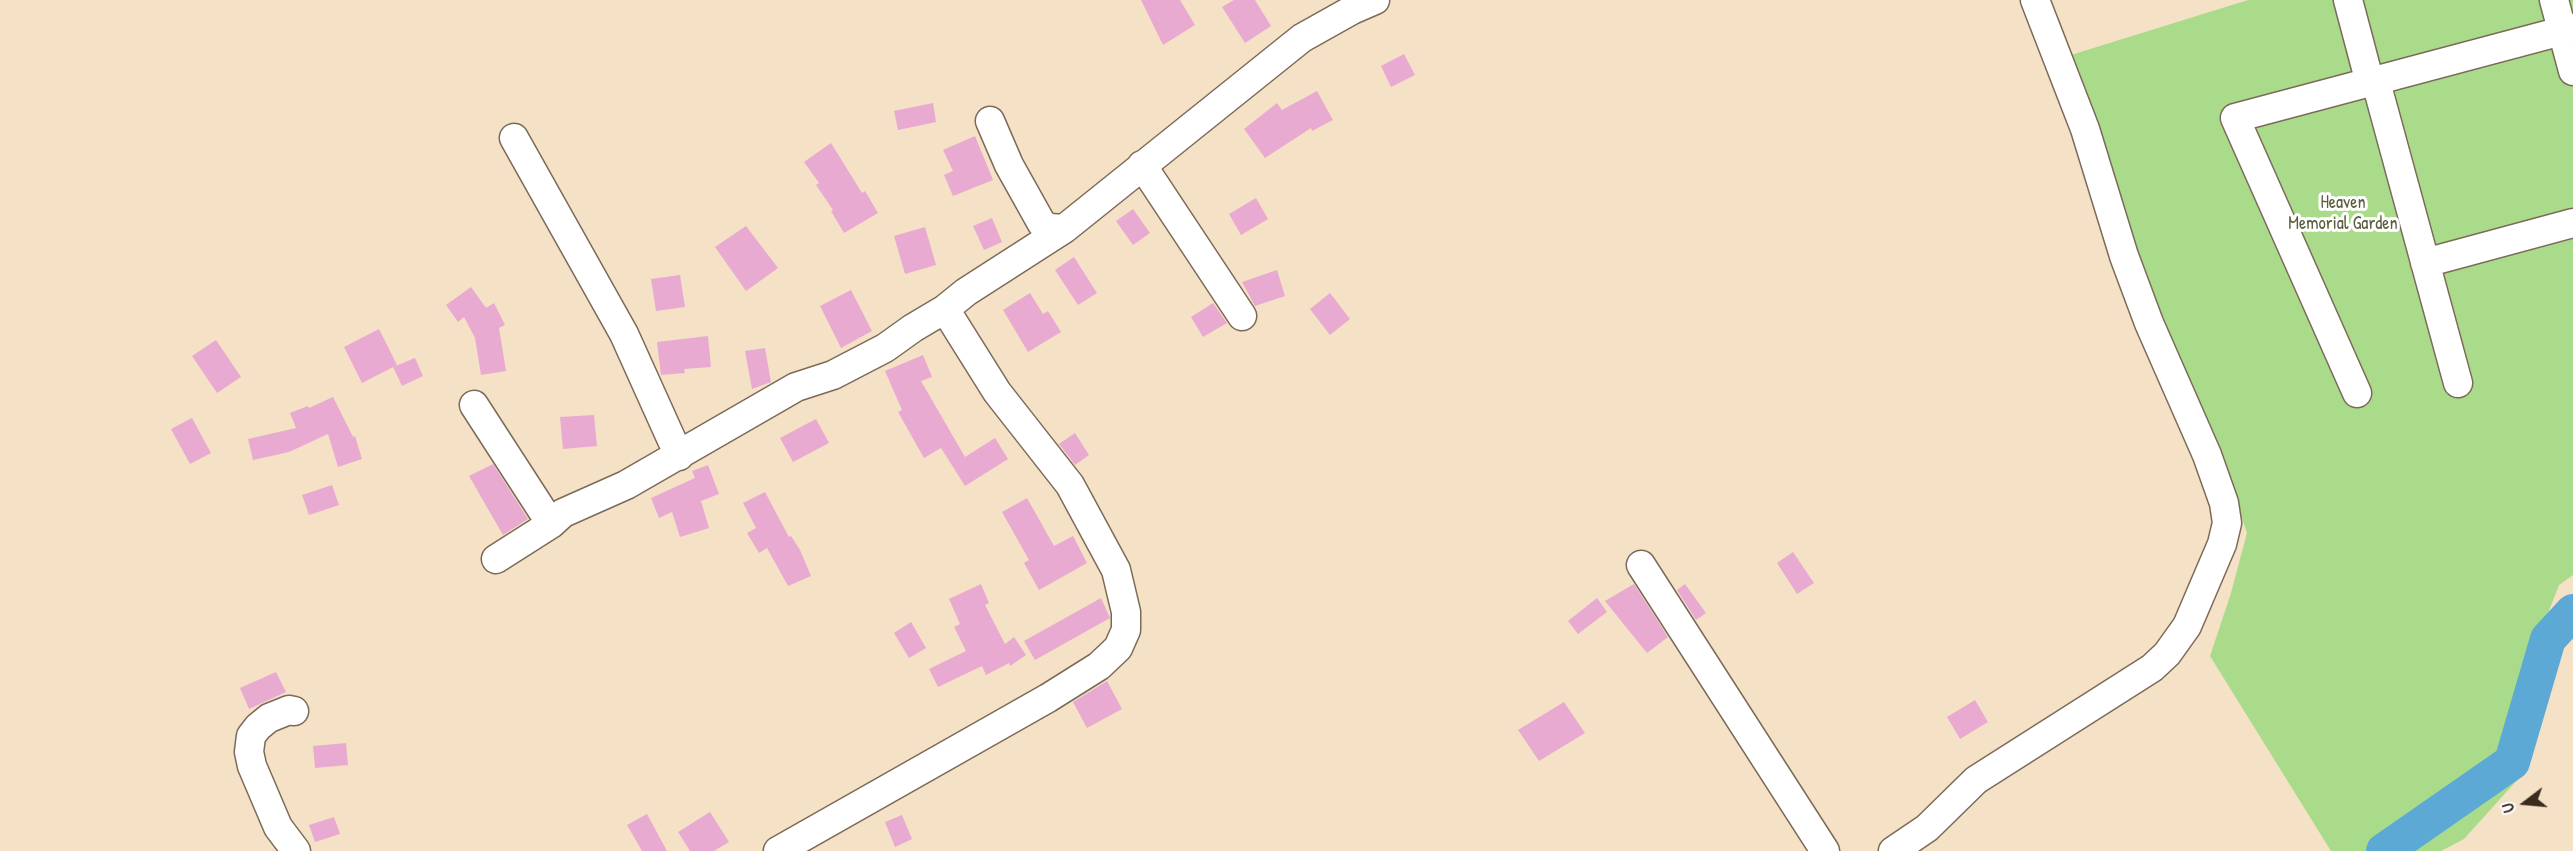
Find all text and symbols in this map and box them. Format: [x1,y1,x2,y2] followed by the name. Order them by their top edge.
[2288,192,2398,234] park label: Heaven Memorial Garden
[2495,773,2555,833] north arrow
[2496,801,2519,815] text: U

